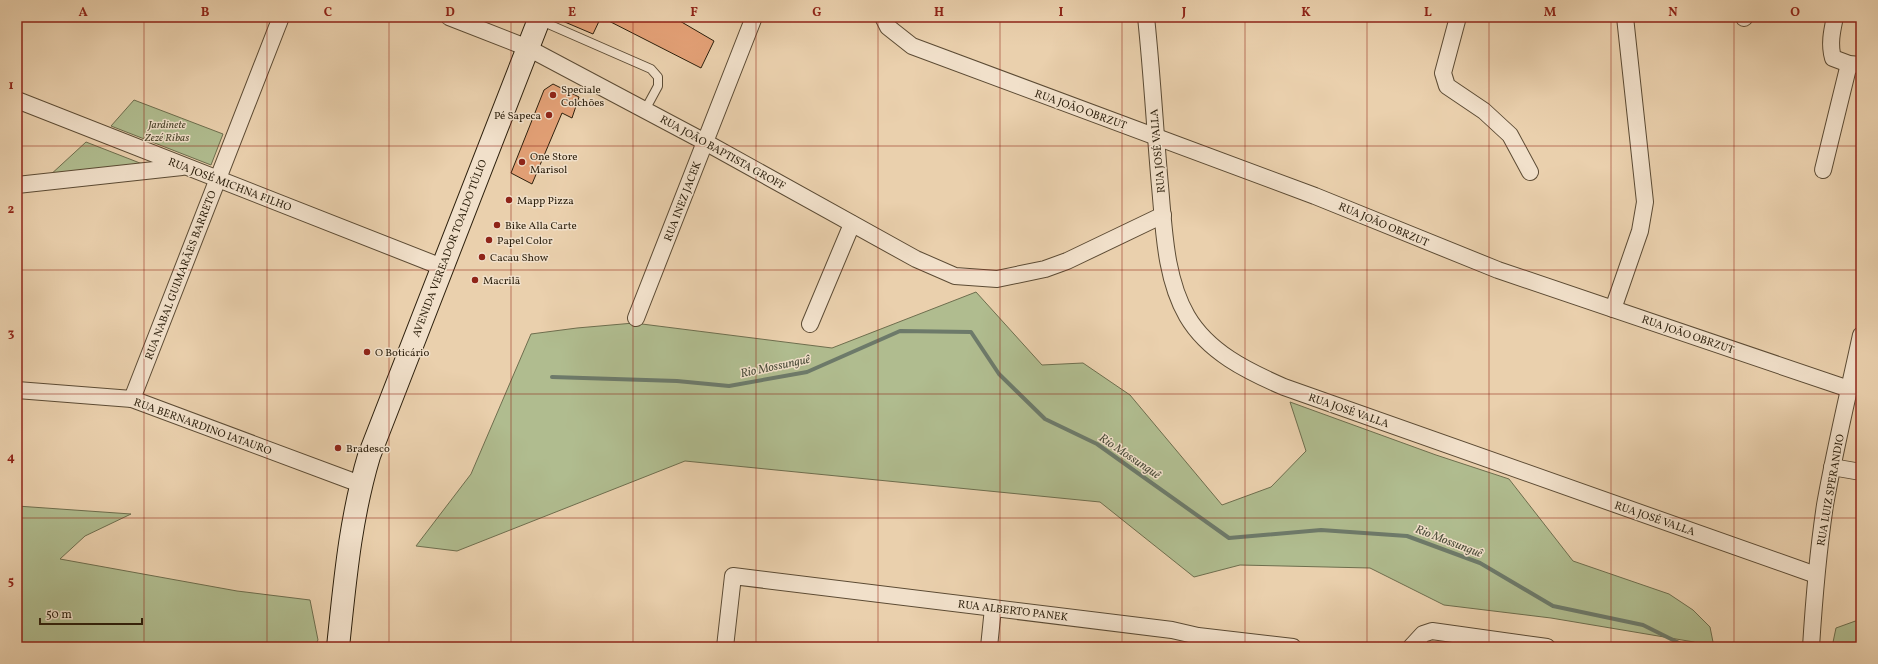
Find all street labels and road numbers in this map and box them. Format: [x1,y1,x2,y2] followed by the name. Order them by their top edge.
[1032,87,1129,134] street label: RUA JOÃO OBRZUT
[1147,108,1170,194] street label: RUA JOSÉ VALLA
[657,112,788,194] street label: RUA JOÃO BAPTISTA GROFF
[166,155,293,216] street label: RUA JOSÉ MICHNA FILHO
[410,158,491,339] street label: AVENIDA VEREADOR TOALDO TÚLIO
[661,159,706,244] street label: RUA INEZ JACEK
[142,189,221,362] street label: RUA NABAL GUIMARÃES BARRETO
[1336,200,1431,251] street label: RUA JOÃO OBRZUT
[1639,313,1736,358] street label: RUA JOÃO OBRZUT
[1306,391,1391,432] street label: RUA JOSÉ VALLA
[131,395,274,459] street label: RUA BERNARDINO IATAURO
[1814,433,1849,547] street label: RUA LUIZ SPERANDIO
[1612,499,1697,540] street label: RUA JOSÉ VALLA
[957,597,1069,626] street label: RUA ALBERTO PANEK

